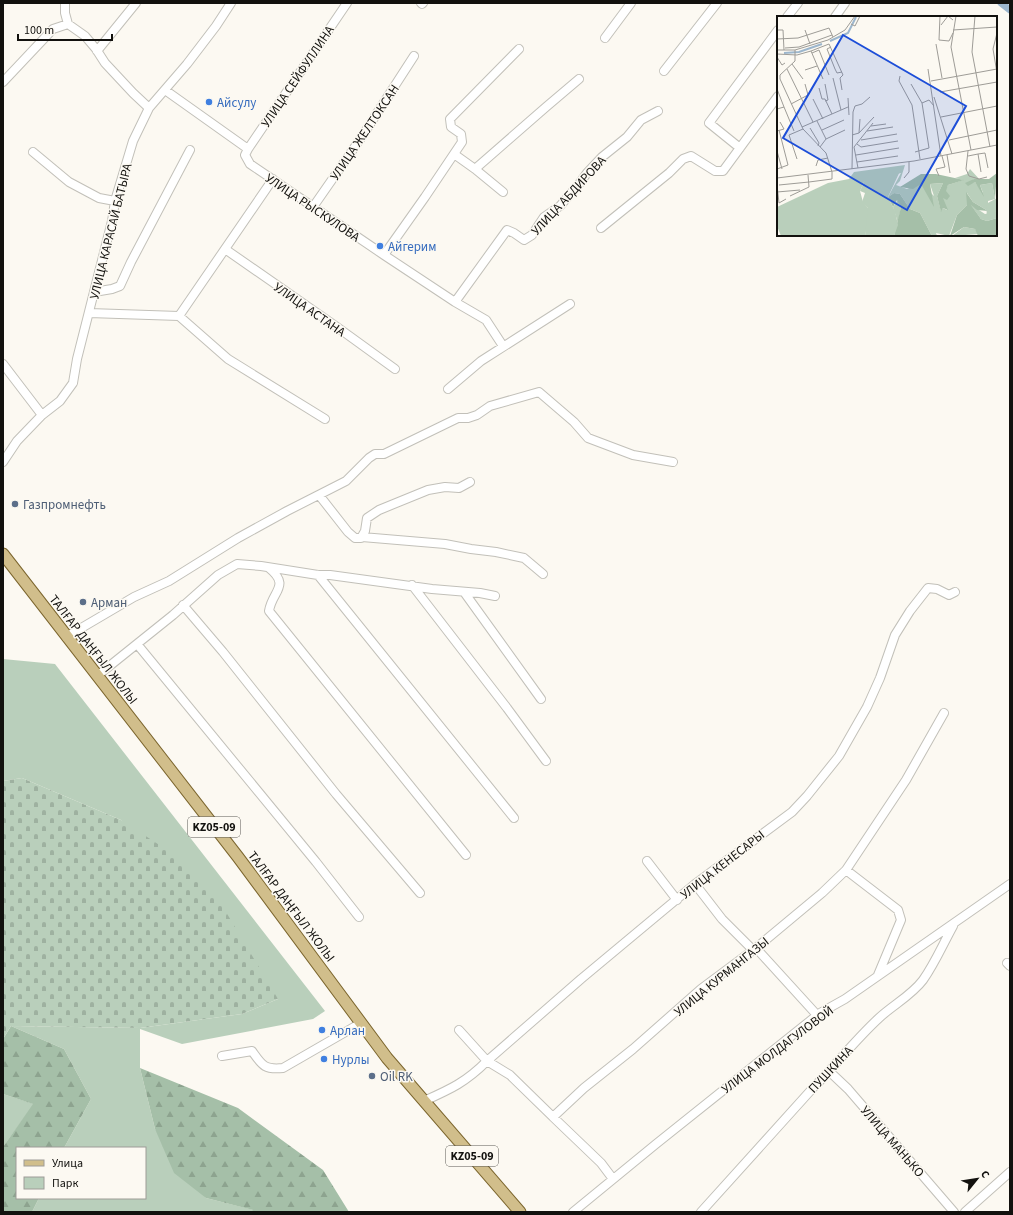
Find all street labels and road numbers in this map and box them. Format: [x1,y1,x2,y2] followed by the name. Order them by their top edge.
[257,21,339,131] street label: УЛИЦА СЕЙФУЛЛИНА
[326,81,404,184] street label: УЛИЦА ЖЕЛТОКСАН
[527,151,611,239] street label: УЛИЦА АБДИРОВА
[85,160,137,301] street label: УЛИЦА КАРАСАЙ БАТЫРА
[262,169,364,247] street label: УЛИЦА РЫСКУЛОВА
[270,278,350,342] street label: УЛИЦА АСТАНА
[45,591,142,708] street label: ТАЛҒАР ДАҢҒЫЛ ЖОЛЫ
[188,817,240,837] road number: KZ05-09
[677,826,769,903] street label: УЛИЦА КЕНЕСАРЫ
[244,848,339,966] street label: ТАЛҒАР ДАҢҒЫЛ ЖОЛЫ
[670,933,773,1021] street label: УЛИЦА КУРМАНГАЗЫ
[718,1002,837,1098] street label: УЛИЦА МОЛДАГУЛОВОЙ
[804,1042,858,1097] street label: ПУШКИНА
[856,1102,928,1181] street label: УЛИЦА МАНЬКО
[446,1146,498,1166] road number: KZ05-09

